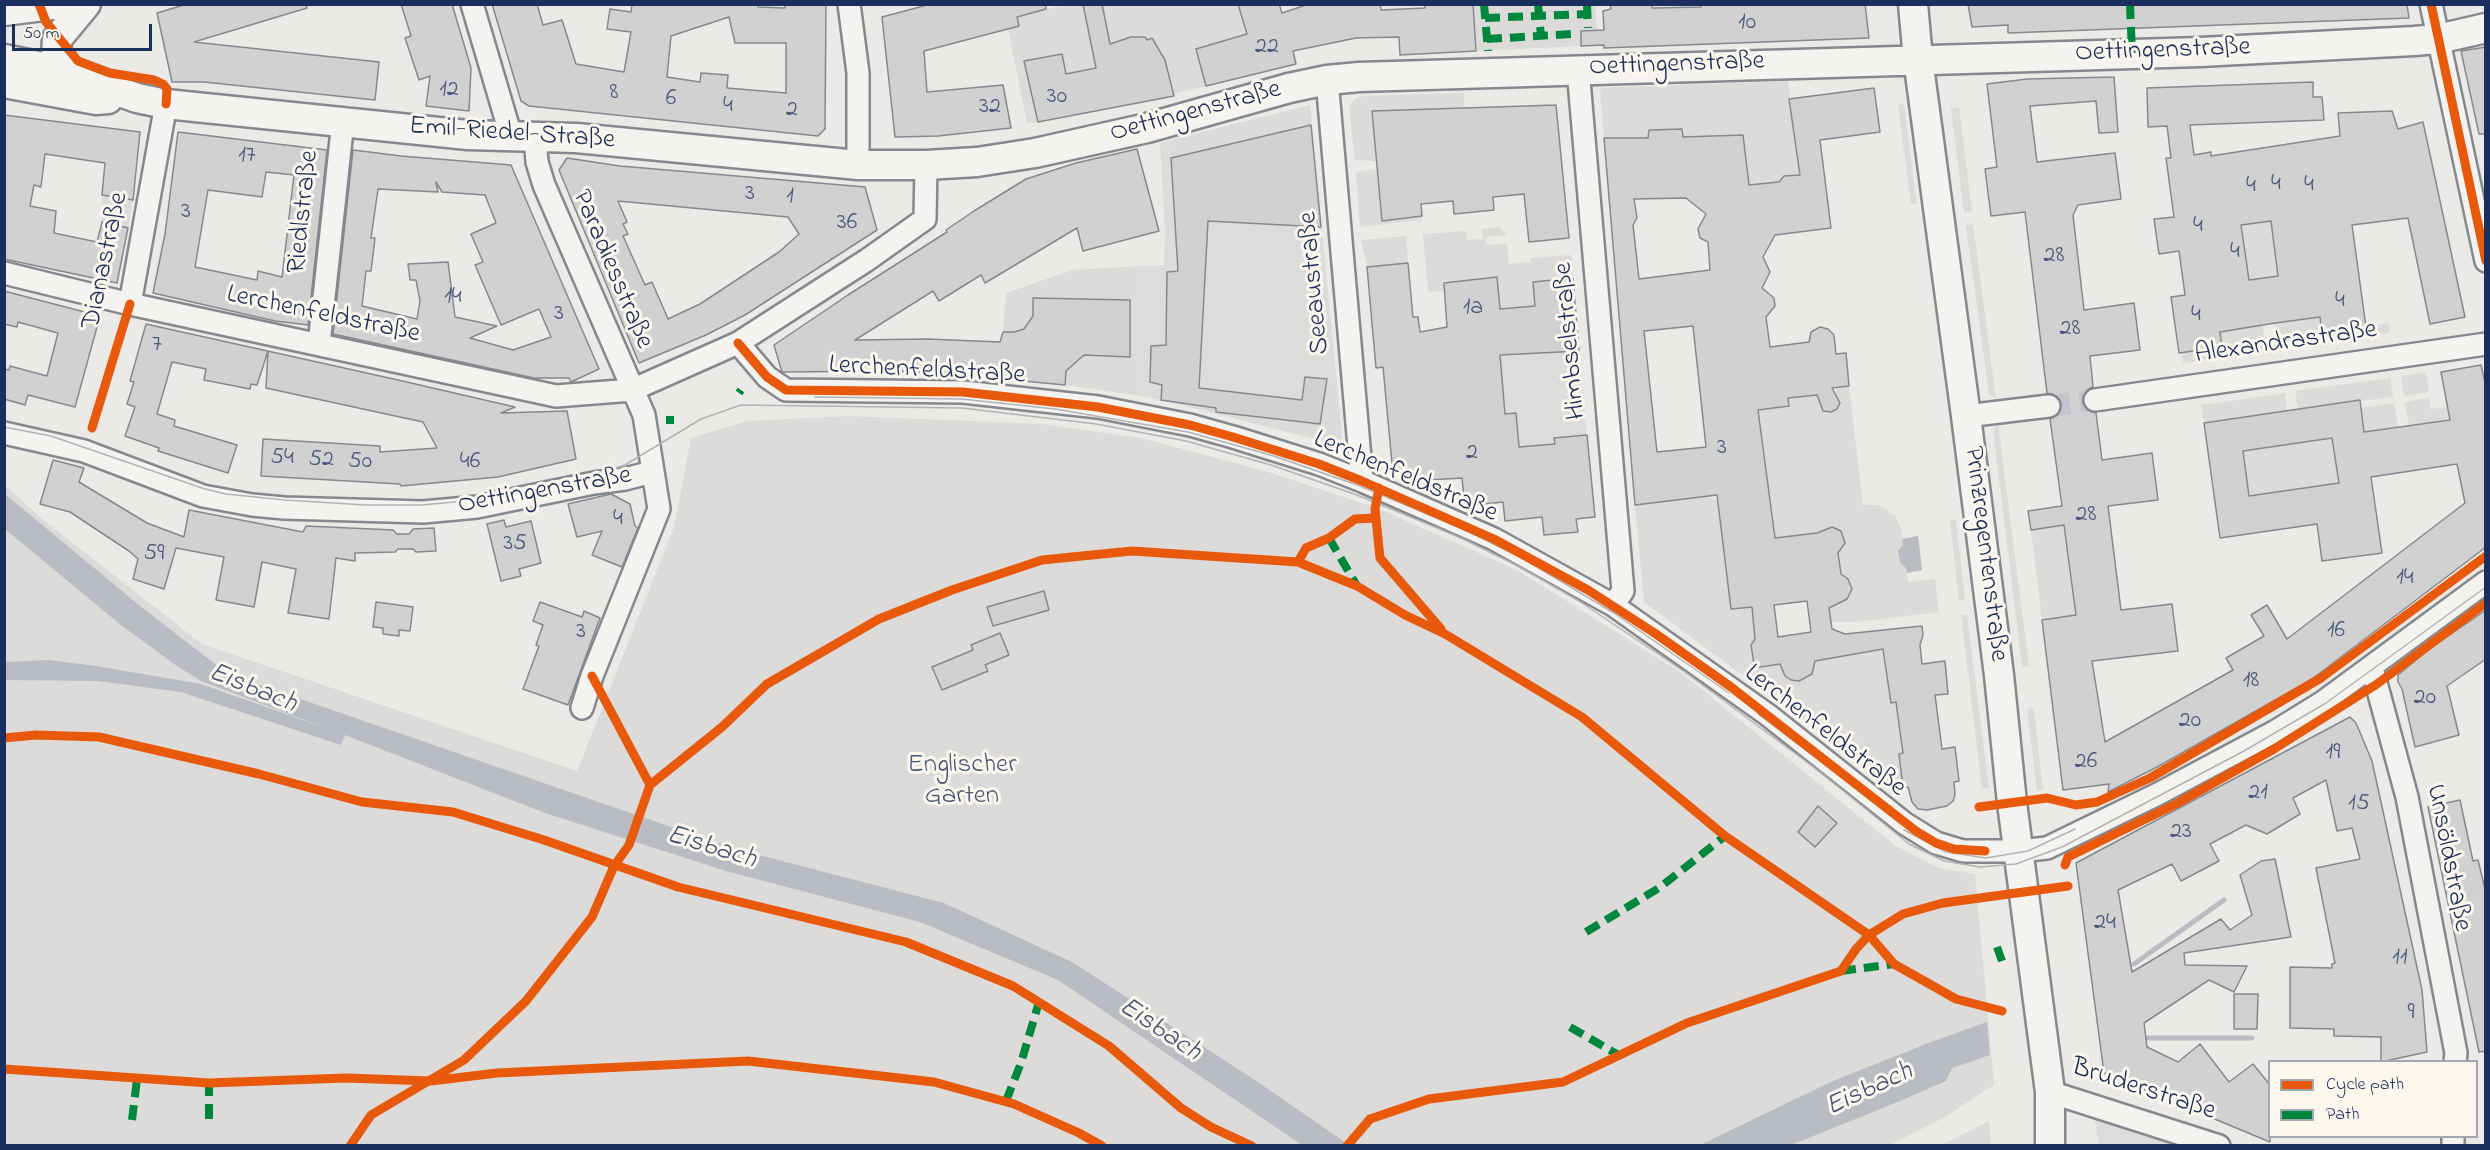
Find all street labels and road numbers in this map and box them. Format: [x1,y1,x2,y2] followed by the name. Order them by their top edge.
[2075,33,2251,71] street label: Oettingenstraße
[1589,47,1765,85] street label: Oettingenstraße
[1107,75,1285,151] street label: Oettingenstraße
[408,112,616,158] street label: Emil-Riedel-Straße
[282,149,328,275] street label: Riedlstraße
[563,186,659,354] street label: Paradiesstraße
[77,190,137,332] street label: Dianastraße
[1294,210,1338,356] street label: Seeaustraße
[1549,261,1595,421] street label: Himbselstraße
[223,280,423,352] street label: Lerchenfeldstraße
[2193,315,2379,373] street label: Alexandrastraße
[828,351,1026,393] street label: Lerchenfeldstraße
[1308,425,1502,531] street label: Lerchenfeldstraße
[1955,445,2013,663] street label: Prinzregentenstraße
[456,461,634,523] street label: Oettingenstraße
[1736,659,1912,805] street label: Lerchenfeldstraße
[2417,782,2477,934] street label: Unsöldstraße
[2067,1052,2219,1130] street label: Bruderstraße

